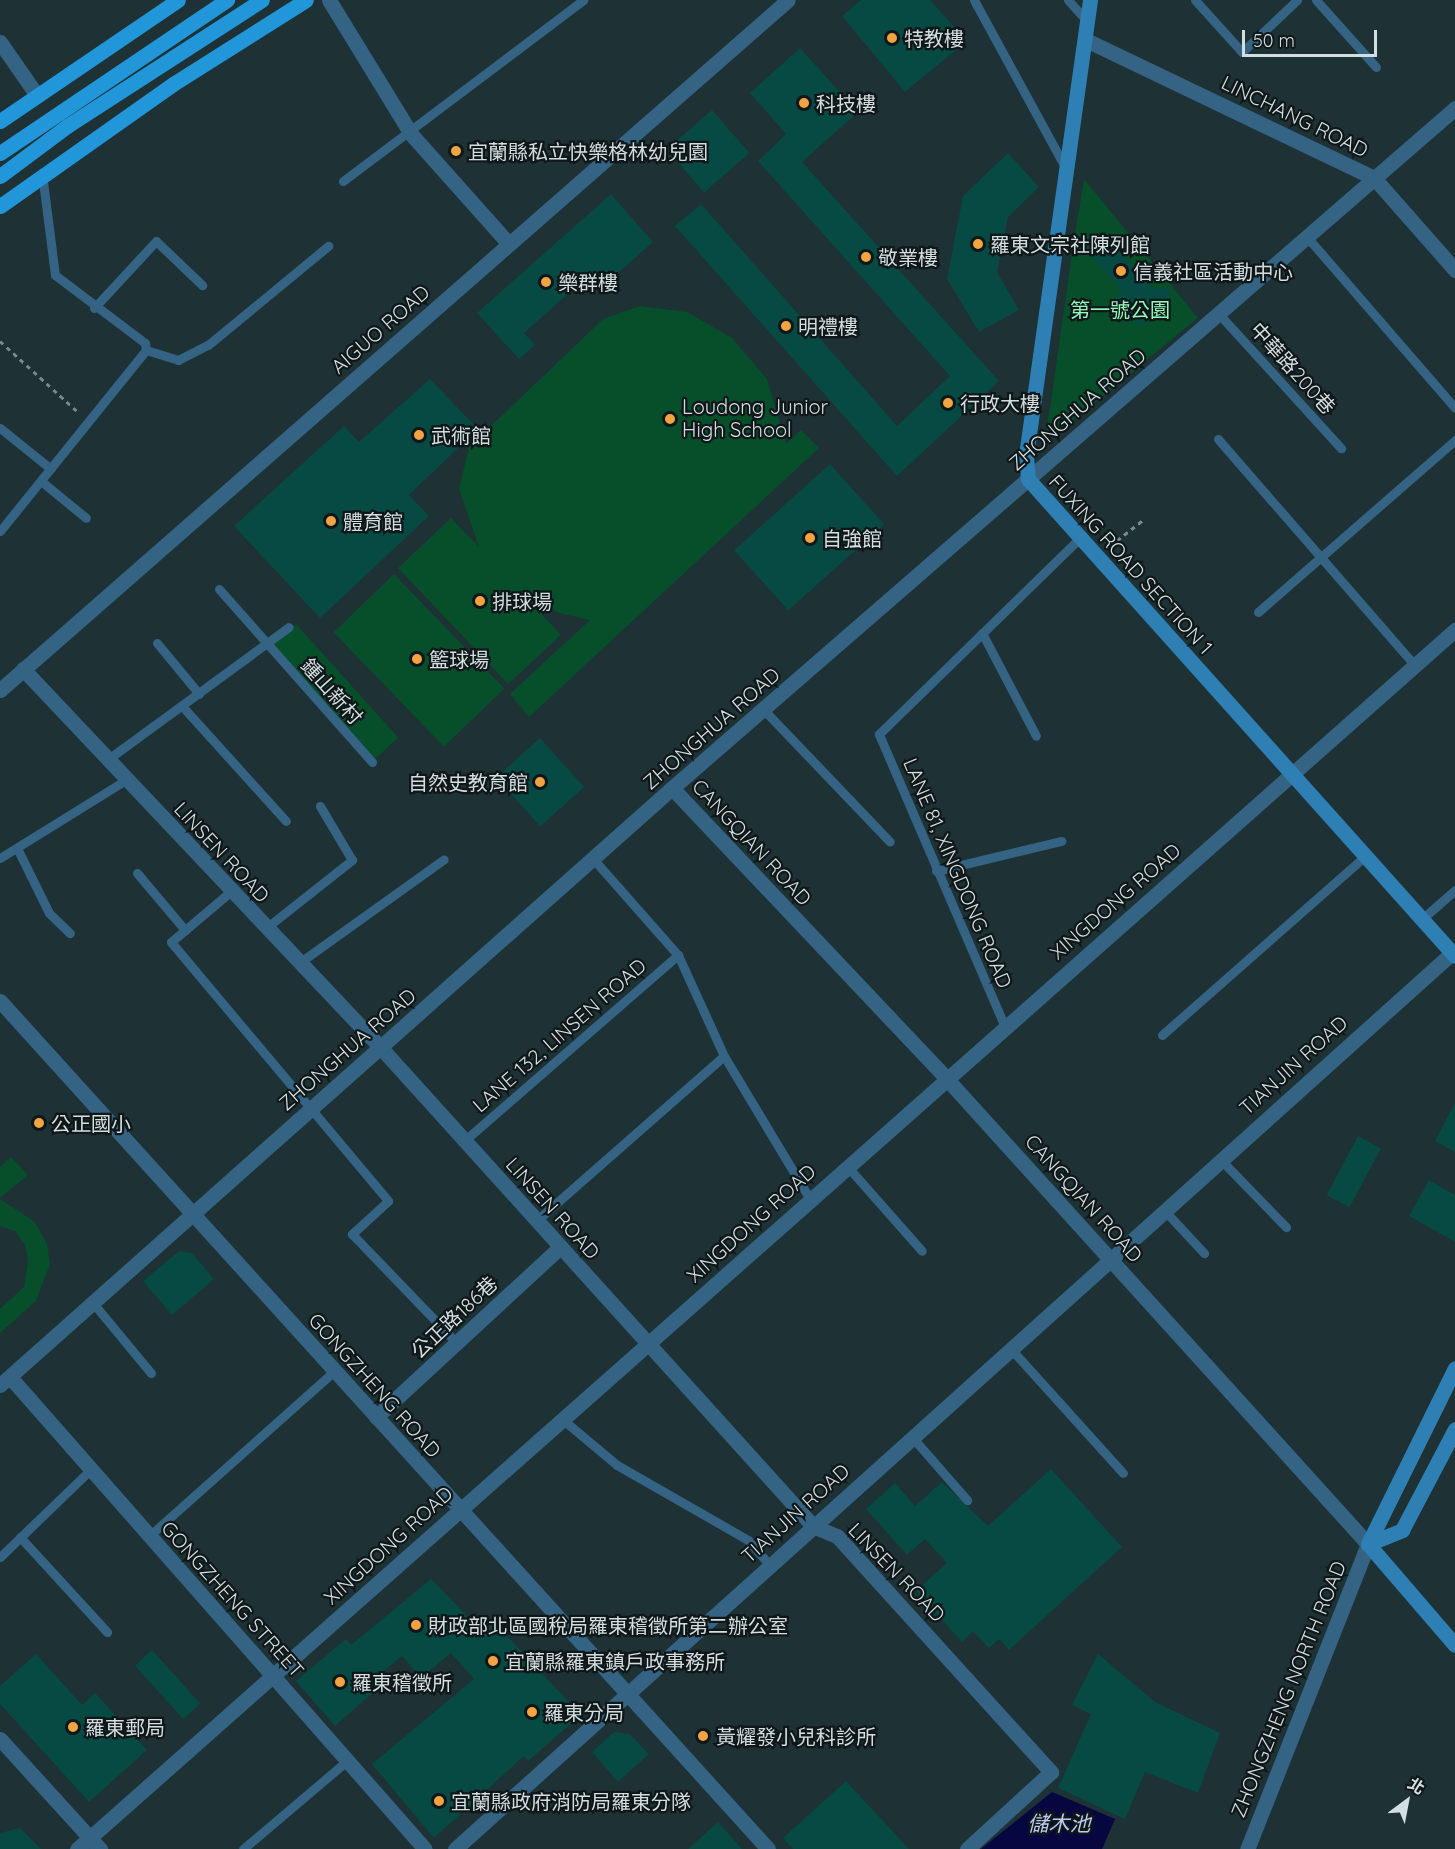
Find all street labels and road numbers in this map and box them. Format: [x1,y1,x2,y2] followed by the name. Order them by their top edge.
[1218,70,1372,162] street label: LINCHANG ROAD
[326,280,434,378] street label: AIGUO ROAD
[1246,317,1340,419] street label: 中華路200巷
[1004,343,1150,475] street label: ZHONGHUA ROAD
[1044,469,1218,659] street label: FUXING ROAD SECTION 1
[296,653,368,729] street label: 鍾山新村
[638,662,784,794] street label: ZHONGHUA ROAD
[899,754,1017,992] street label: LANE 81, XINGDONG ROAD
[687,774,817,910] street label: CANGQIAN ROAD
[169,797,275,907] street label: LINSEN ROAD
[1045,838,1185,964] street label: XINGDONG ROAD
[467,953,651,1117] street label: LANE 132, LINSEN ROAD
[274,983,420,1115] street label: ZHONGHUA ROAD
[1234,1010,1352,1120] street label: TIANJIN ROAD
[1020,1129,1148,1267] street label: CANGQIAN ROAD
[501,1152,605,1264] street label: LINSEN ROAD
[682,1159,820,1287] street label: XINGDONG ROAD
[406,1271,502,1363] street label: 公正路186巷
[304,1308,446,1462] street label: GONGZHENG ROAD
[736,1458,854,1568] street label: TIANJIN ROAD
[319,1481,457,1609] street label: XINGDONG ROAD
[157,1516,309,1682] street label: GONGZHENG STREET
[844,1517,950,1627] street label: LINSEN ROAD
[1226,1557,1350,1821] street label: ZHONGZHENG NORTH ROAD

